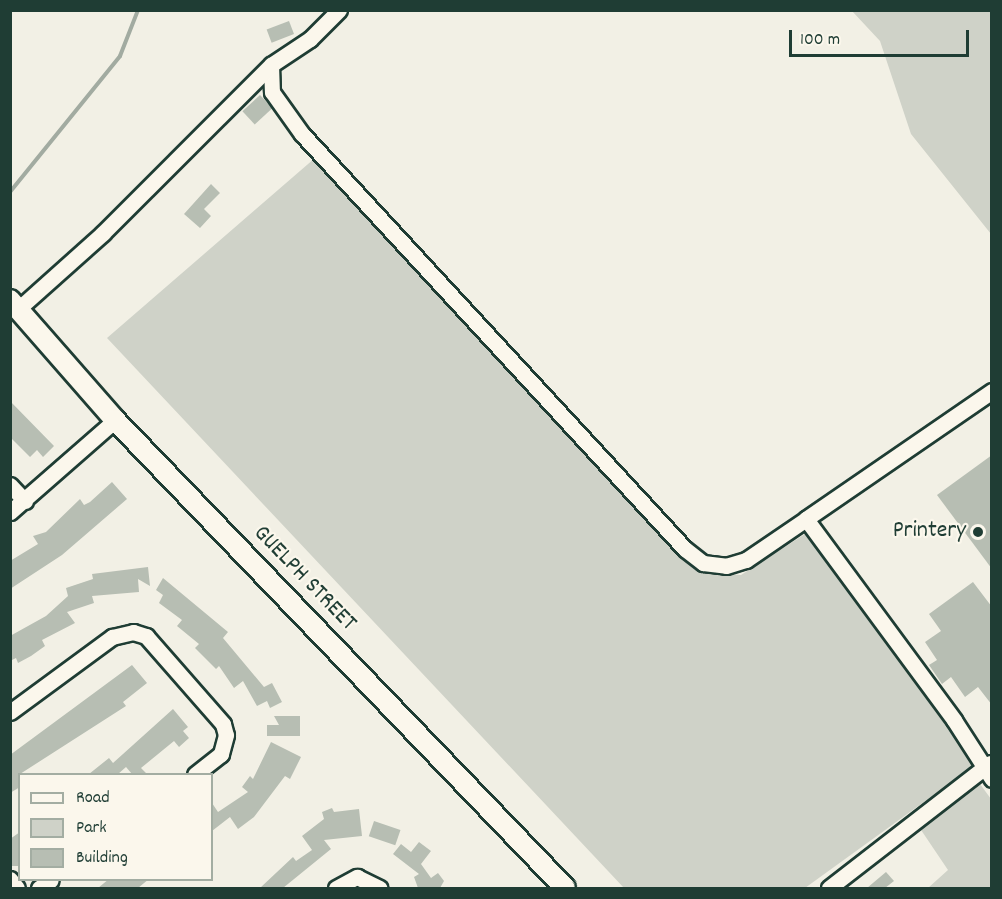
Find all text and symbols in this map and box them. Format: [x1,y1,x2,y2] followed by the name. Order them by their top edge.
[792,18,972,56] scale bar
[800,28,840,53] text: 100 m
[893,518,966,546] place label: Printery
[246,520,362,638] street label: GUELPH STREET
[971,525,985,539] marker: Printery
[18,773,213,881] legend
[76,786,110,811] text: Road
[76,816,107,841] text: Park
[76,846,128,871] text: Building

